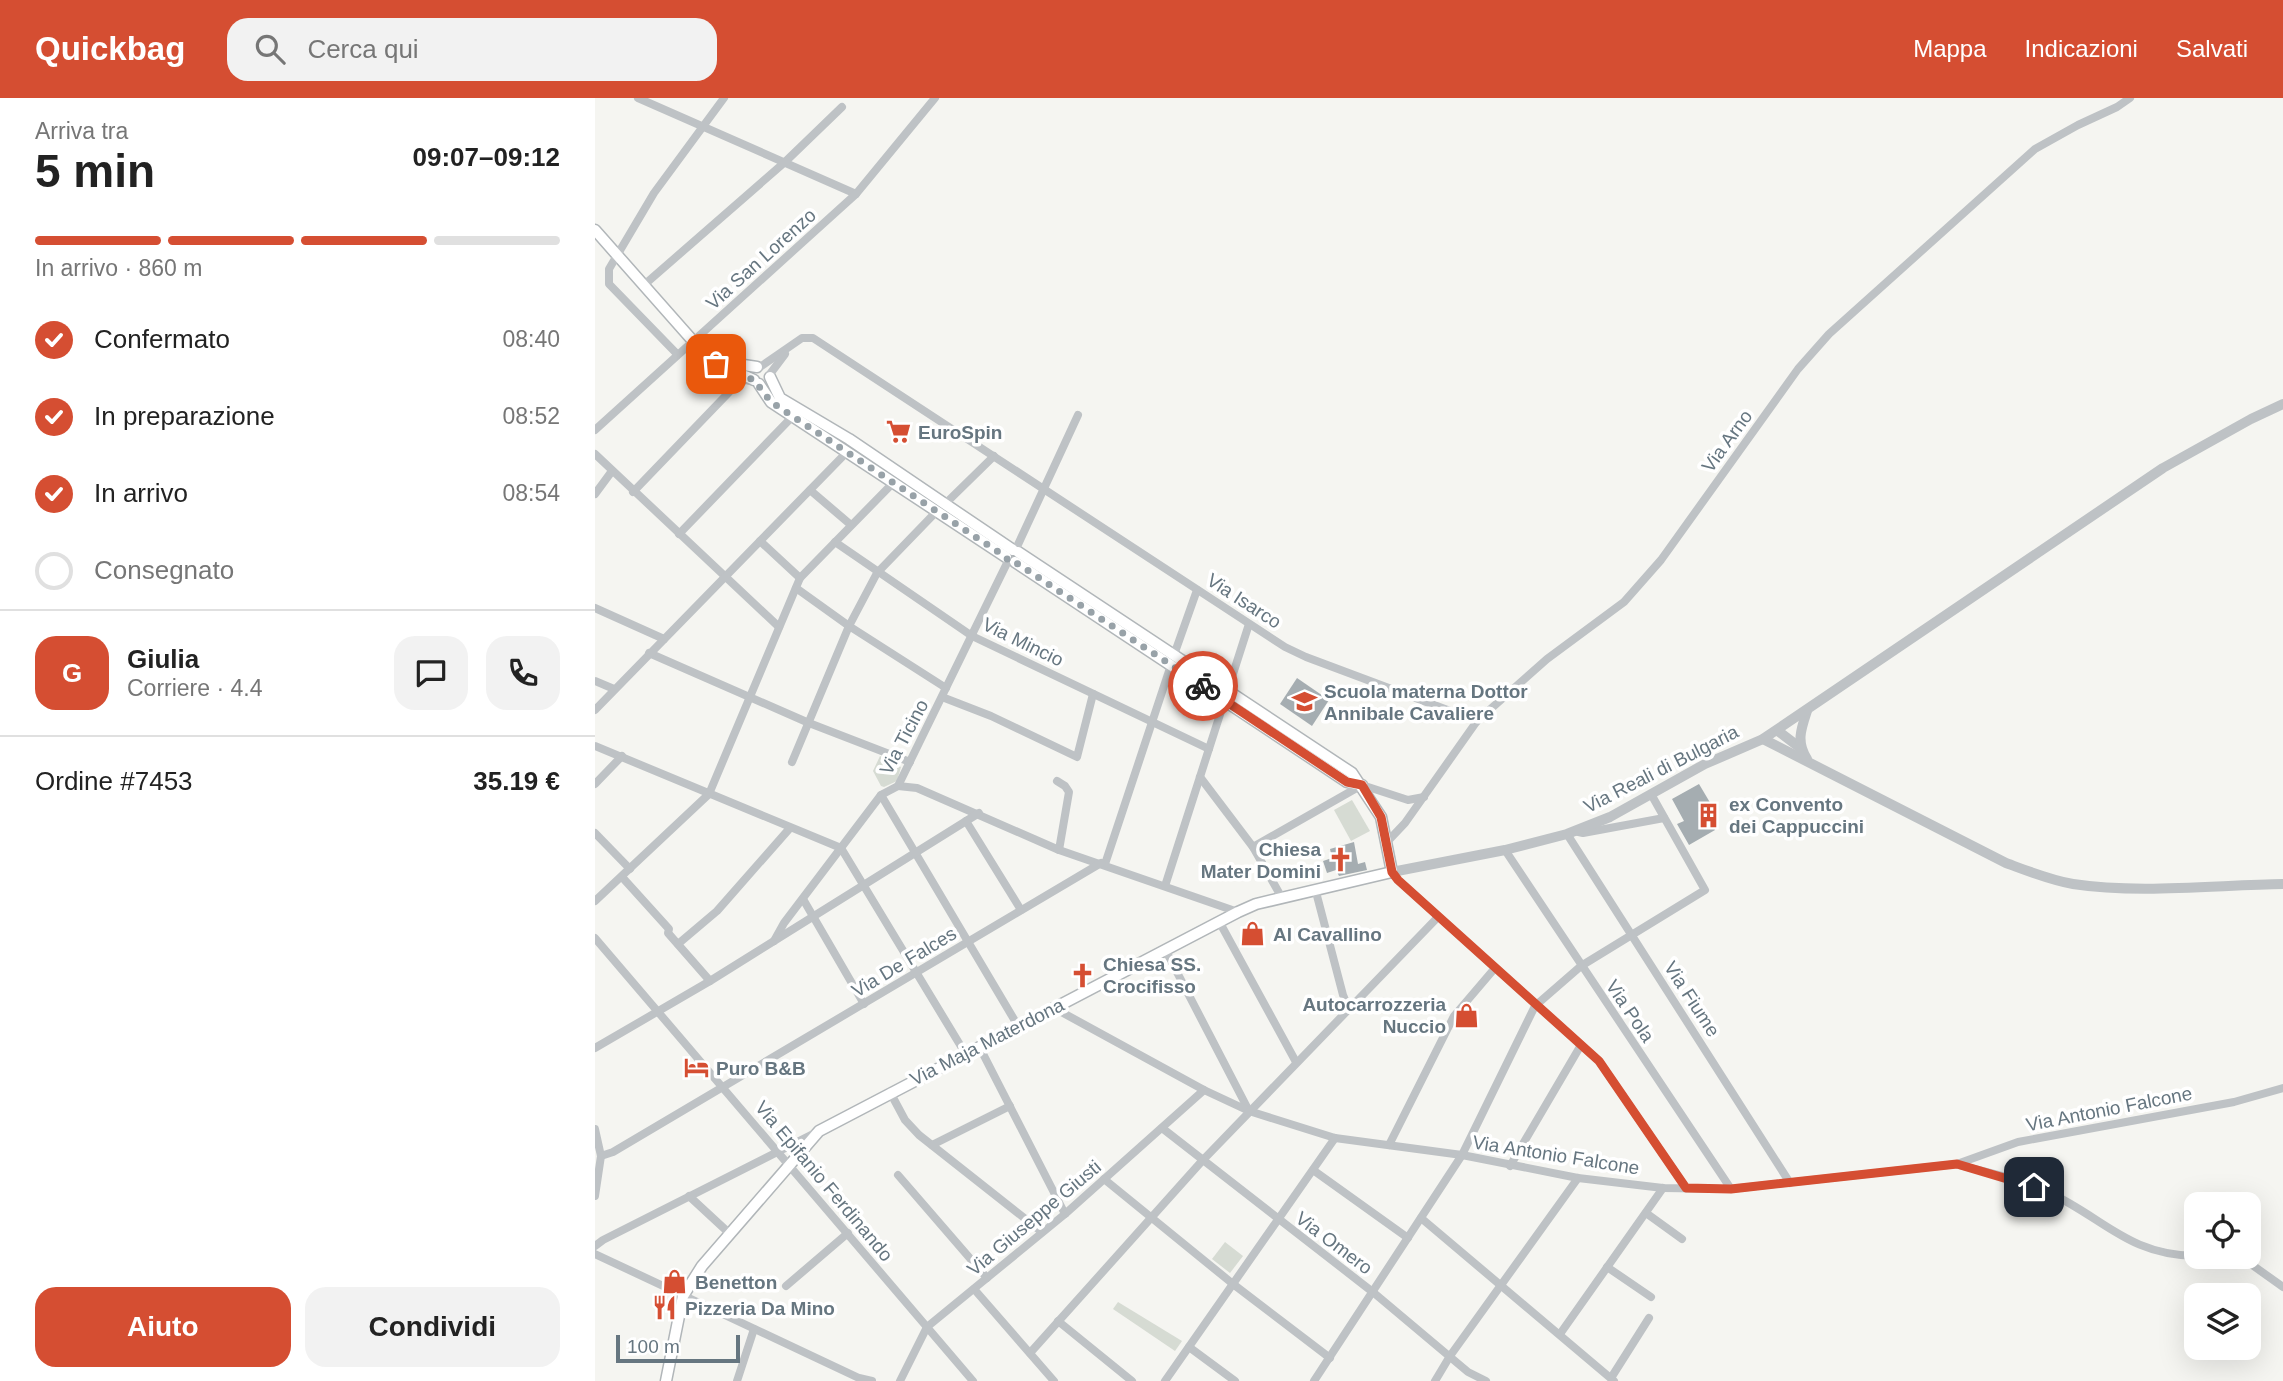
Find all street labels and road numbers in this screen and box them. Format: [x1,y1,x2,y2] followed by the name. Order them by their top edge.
[702,204,820,314] street label: Via San Lorenzo
[1697,406,1757,476] street label: Via Arno
[1203,569,1285,633] street label: Via Isarco
[979,613,1067,671] street label: Via Mincio
[875,696,933,778] street label: Via Ticino
[1580,721,1742,817] street label: Via Reali di Bulgaria
[848,923,960,1001] street label: Via De Falces
[1660,958,1724,1040] street label: Via Fiume
[1602,976,1659,1046] street label: Via Pola
[907,994,1068,1090] street label: Via Maja Materdona
[2024,1083,2194,1135] street label: Via Antonio Falcone
[751,1097,897,1265] street label: Via Epifanio Ferdinando
[1471,1131,1641,1179] street label: Via Antonio Falcone
[963,1156,1105,1280] street label: Via Giuseppe Giusti
[1292,1207,1376,1279] street label: Via Omero

